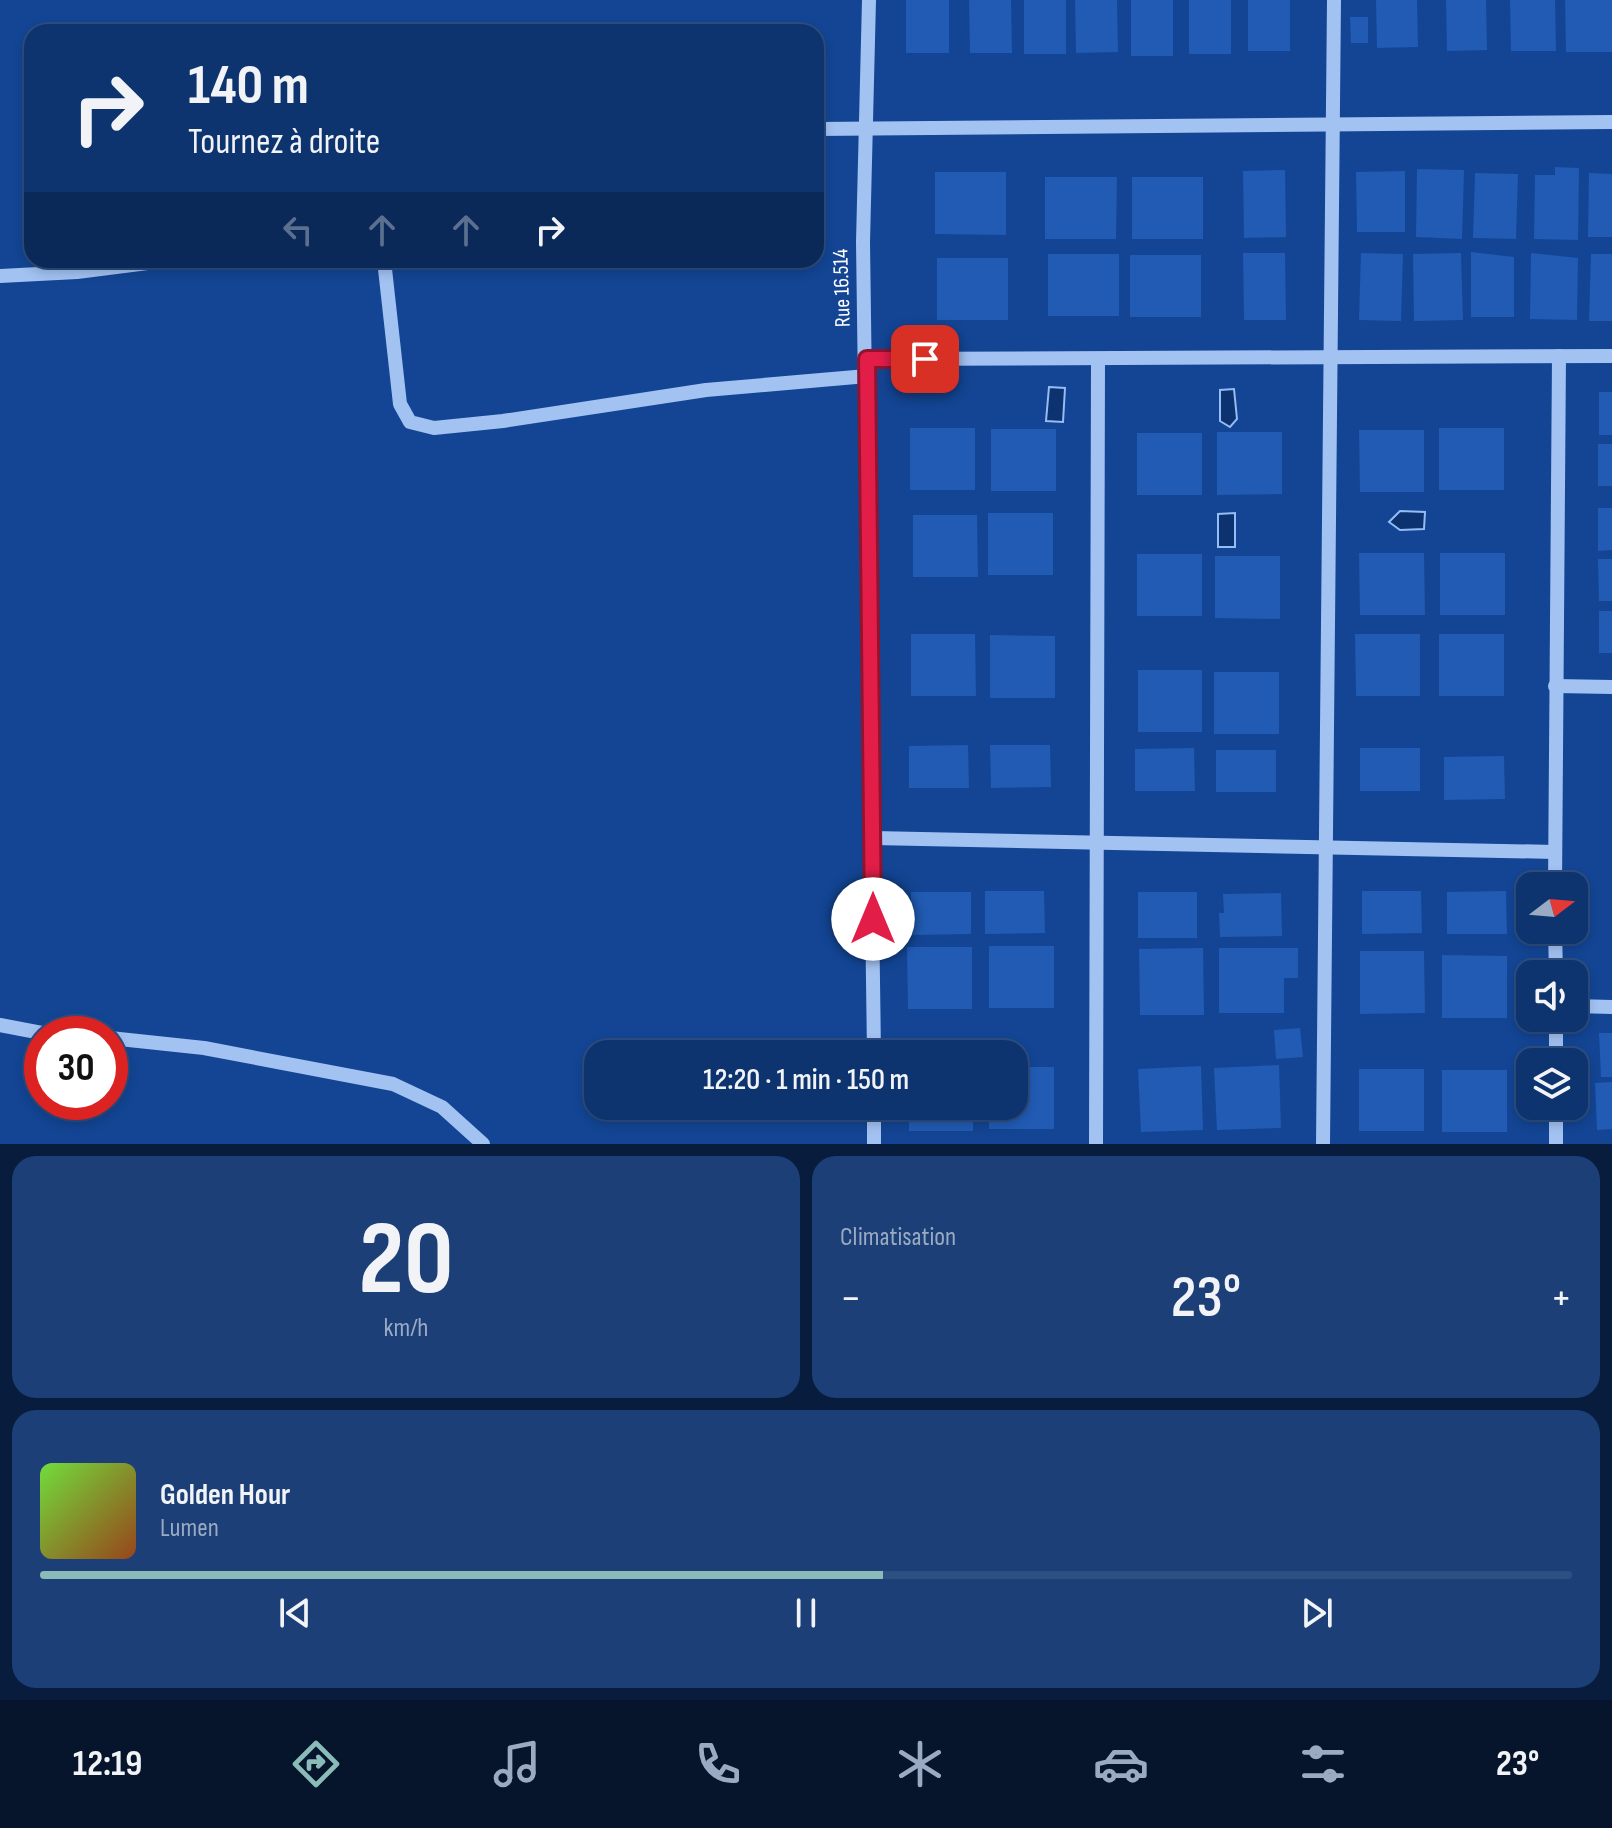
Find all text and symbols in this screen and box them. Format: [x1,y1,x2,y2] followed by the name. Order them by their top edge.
[188,53,309,120] text: 140 m
[56,56,160,160] icon: right
[188,121,380,164] text: Tournez à droite
[276,208,320,252] icon: left
[360,208,404,252] icon: ahead
[444,208,488,252] icon: ahead
[528,208,572,252] icon: right
[827,248,857,328] street label: Rue 16.514
[891,325,959,393] pin
[903,337,947,381] icon: arrive
[1516,872,1588,944] north arrow
[1516,872,1588,1120] map controls
[831,877,915,961] position arrow
[1516,960,1588,1032] button: sound
[24,1016,128,1120] speed limit sign: 30
[1516,1048,1588,1120] button: layers
[703,1062,909,1098] text: 12:20 · 1 min · 150 m
[358,1198,454,1323] text: 20
[840,1222,956,1253] text: Climatisation
[1171,1262,1241,1334] text: 23°
[840,1272,862,1325] text: −
[1550,1272,1572,1325] text: +
[384,1313,428,1344] text: km/h
[160,1477,290,1513] text: Golden Hour
[160,1513,219,1544] text: Lumen
[273,1591,317,1635] icon: previous
[784,1591,828,1635] icon: pause
[1295,1591,1339,1635] icon: next
[288,1736,344,1792] icon: directions
[489,1736,545,1792] icon: music
[690,1736,746,1792] icon: phone
[892,1736,948,1792] icon: climate
[1093,1736,1149,1792] icon: car
[1295,1736,1351,1792] icon: filters
[73,1743,142,1786] text: 12:19
[1496,1743,1539,1786] text: 23°

